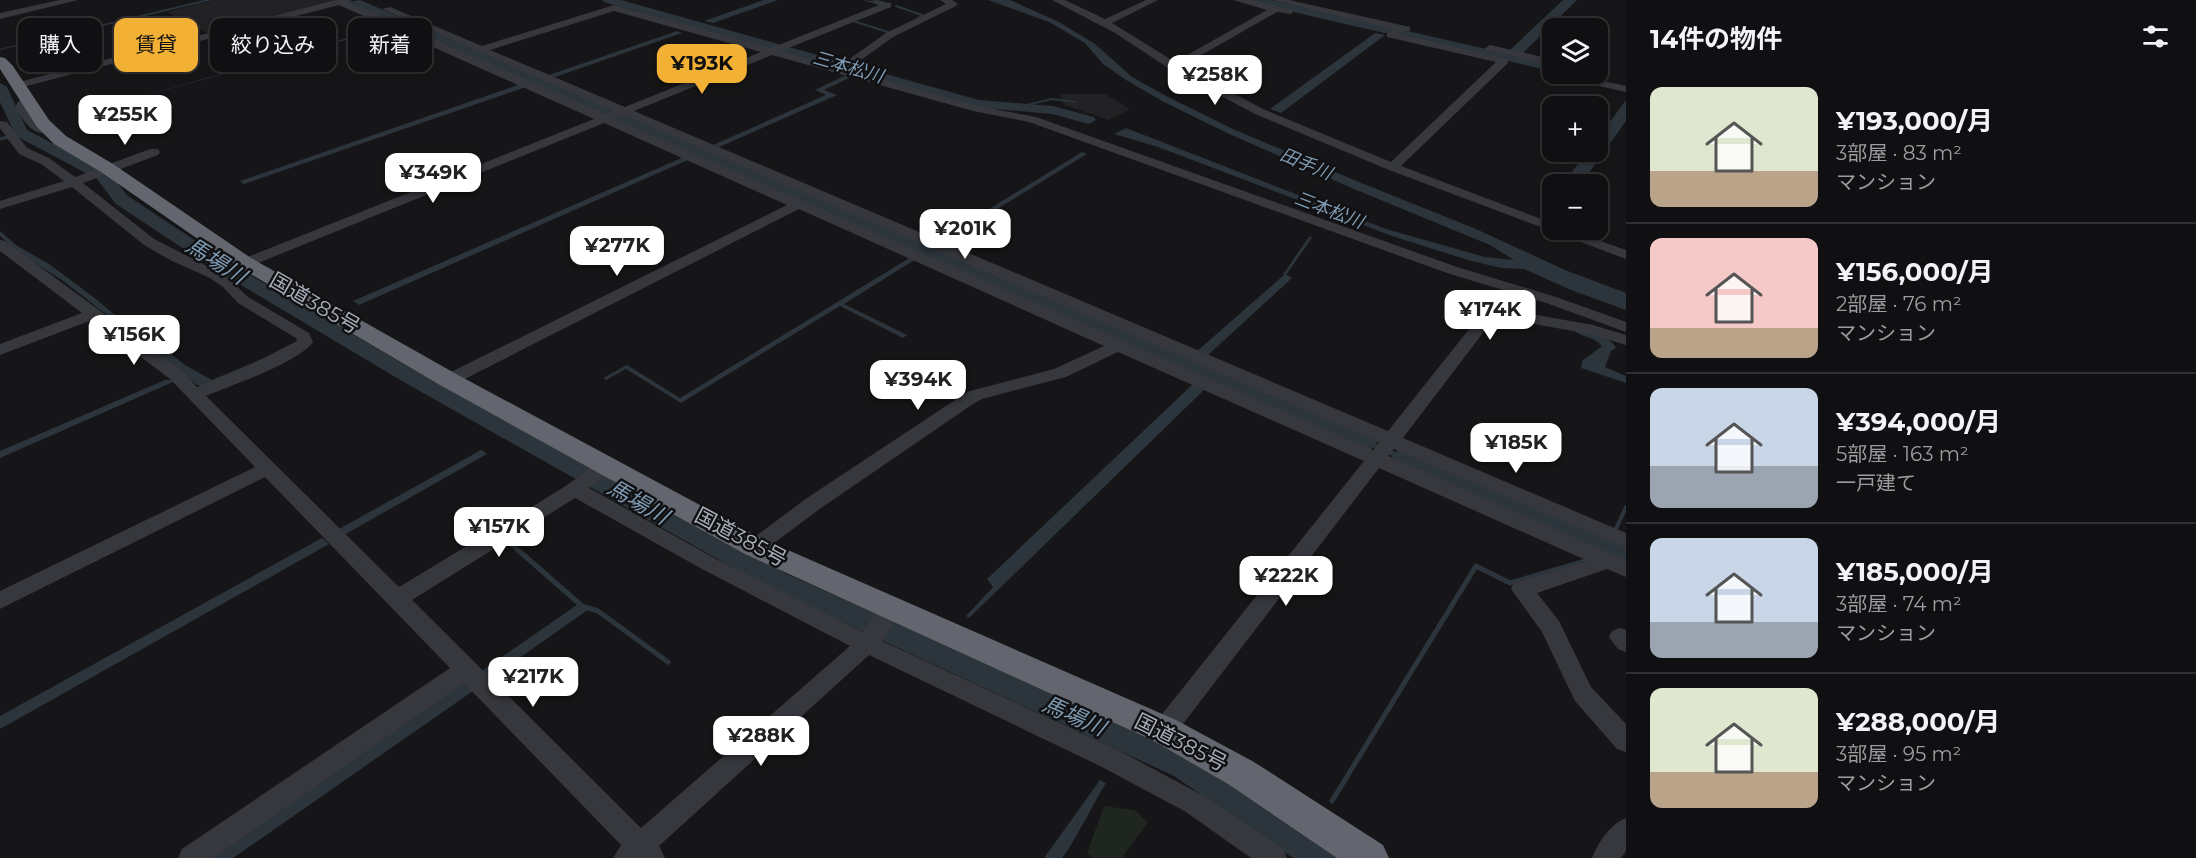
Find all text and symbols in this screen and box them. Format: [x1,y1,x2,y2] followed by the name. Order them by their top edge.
[18,18,102,72] chip: 購入
[114,18,198,72] chip: 賃貸
[210,18,336,72] chip: 絞り込み
[348,18,432,72] chip: 新着
[1542,18,1608,240] map controls
[1542,18,1608,84] button: layers
[2139,20,2172,53] icon: filters
[1650,23,1782,55] text: 14件の物件
[660,44,744,95] pin: ¥193K
[810,47,888,88] water label: 三本松川
[671,51,733,75] text: ¥193K
[1173,55,1257,106] pin: ¥258K
[1182,62,1248,86] text: ¥258K
[83,95,167,146] pin: ¥255K
[1542,96,1608,162] button: +
[92,102,158,126] text: ¥255K
[1836,105,1993,137] text: ¥193,000/月
[1698,111,1770,183] icon: home
[1836,141,1962,165] text: 3部屋 · 83 m²
[1277,143,1337,185] water label: 田手川
[391,153,475,204] pin: ¥349K
[399,160,467,184] text: ¥349K
[1836,170,1936,194] text: マンション
[1542,174,1608,240] button: −
[1291,187,1368,234] water label: 三本松川
[923,209,1007,260] pin: ¥201K
[934,216,996,240] text: ¥201K
[575,226,659,277] pin: ¥277K
[181,232,253,291] water label: 馬場川
[584,233,650,257] text: ¥277K
[1836,256,1994,288] text: ¥156,000/月
[1698,262,1770,334] icon: home
[265,267,365,339] street label: 国道385号
[1448,290,1532,341] pin: ¥174K
[1836,292,1962,316] text: 2部屋 · 76 m²
[1459,297,1521,321] text: ¥174K
[92,315,176,366] pin: ¥156K
[1836,321,1936,345] text: マンション
[103,322,165,346] text: ¥156K
[876,360,960,411] pin: ¥394K
[884,367,952,391] text: ¥394K
[1836,406,2001,438] text: ¥394,000/月
[1698,412,1770,484] icon: home
[1474,423,1558,474] pin: ¥185K
[1484,430,1548,454] text: ¥185K
[1836,442,1969,466] text: 5部屋 · 163 m²
[1836,471,1916,495] text: 一戸建て
[603,474,675,531] water label: 馬場川
[691,502,791,572] street label: 国道385号
[457,507,541,558] pin: ¥157K
[468,514,530,538] text: ¥157K
[1244,556,1328,607] pin: ¥222K
[1836,556,1994,588] text: ¥185,000/月
[1698,562,1770,634] icon: home
[1254,563,1318,587] text: ¥222K
[1836,592,1962,616] text: 3部屋 · 74 m²
[1836,621,1936,645] text: マンション
[491,657,575,708] pin: ¥217K
[502,664,564,688] text: ¥217K
[1038,690,1111,743] water label: 馬場川
[1836,706,2000,738] text: ¥288,000/月
[1131,708,1231,776] street label: 国道385号
[1698,712,1770,784] icon: home
[719,716,803,767] pin: ¥288K
[727,723,795,747] text: ¥288K
[1836,742,1961,766] text: 3部屋 · 95 m²
[1836,771,1936,795] text: マンション

